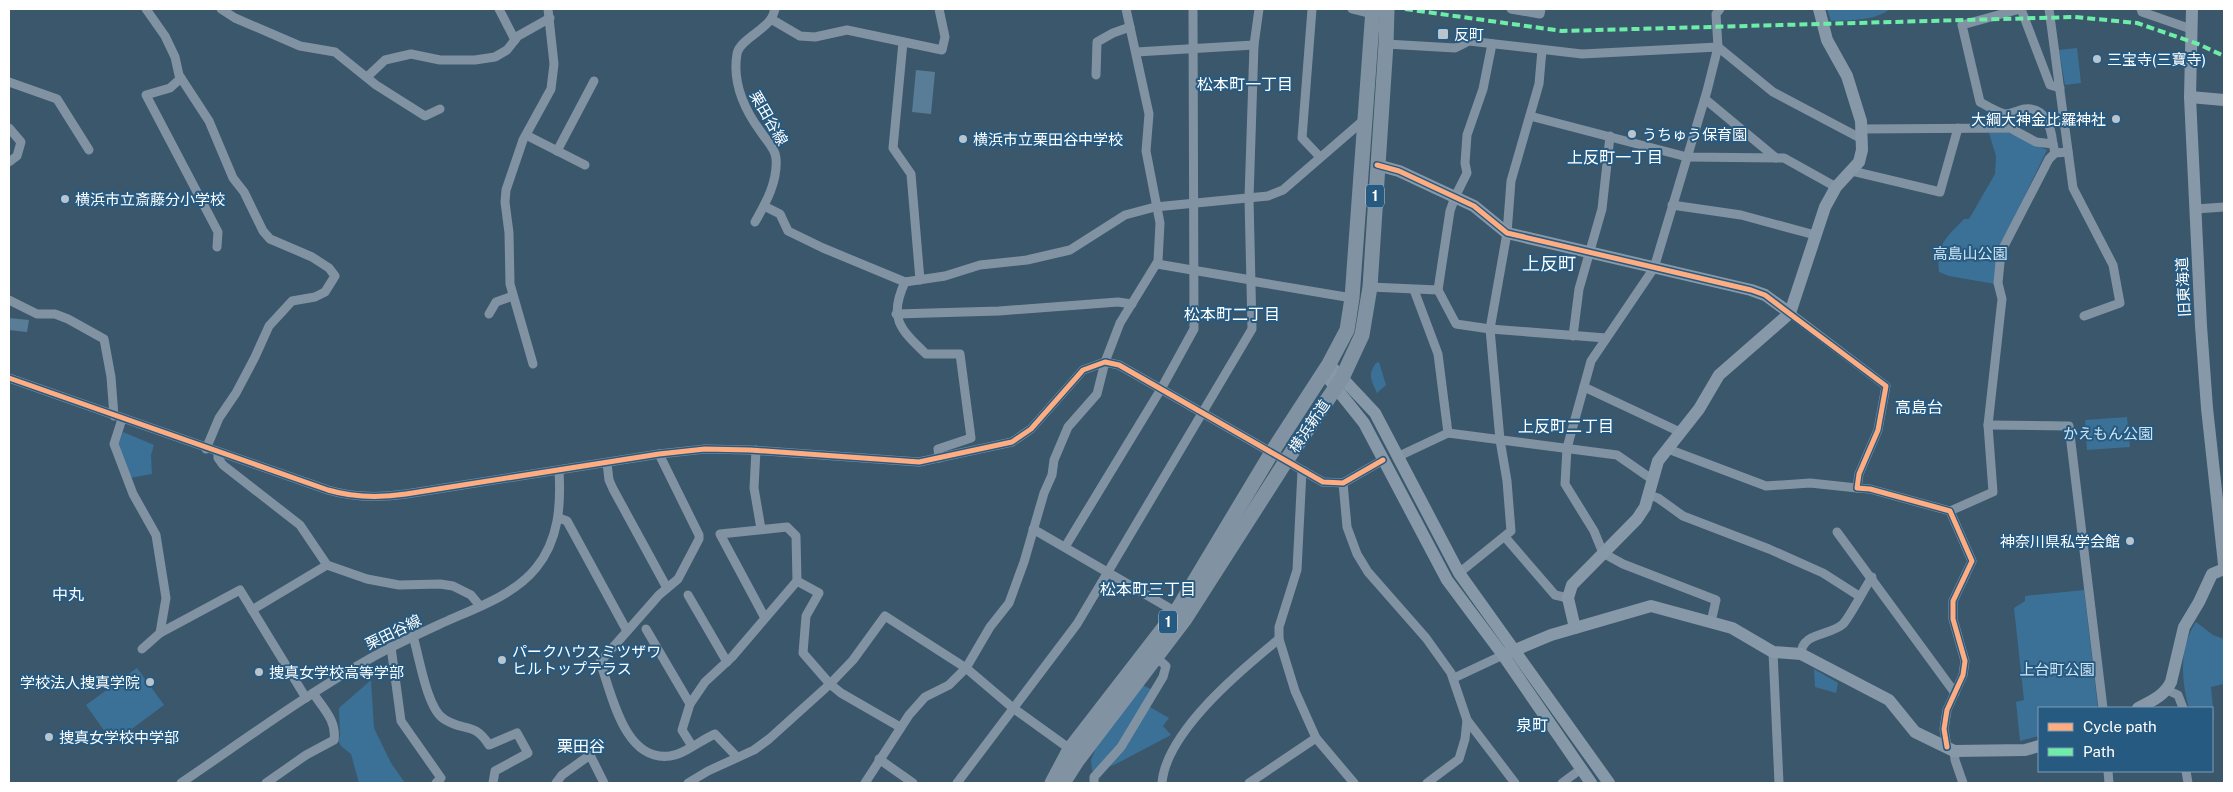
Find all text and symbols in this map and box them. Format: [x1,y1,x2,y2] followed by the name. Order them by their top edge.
[1454,26,1484,43] place label: 反町
[1436,27,1450,41] marker: 反町
[2107,51,2206,68] place label: 三宝寺(三寶寺)
[2091,53,2103,65] marker: 三宝寺(三寶寺)
[1197,75,1293,94] district label: 松本町一丁目
[747,88,791,148] street label: 栗田谷線
[1971,111,2106,128] place label: 大綱大神金比羅神社
[2110,113,2122,125] marker: 大綱大神金比羅神社
[1642,126,1747,143] place label: うちゅう保育園
[1626,128,1638,140] marker: うちゅう保育園
[973,131,1123,148] place label: 横浜市立栗田谷中学校
[957,133,969,145] marker: 横浜市立栗田谷中学校
[1567,148,1663,167] district label: 上反町一丁目
[1366,185,1384,208] road number: 1
[75,191,225,208] place label: 横浜市立斎藤分小学校
[59,193,71,205] marker: 横浜市立斎藤分小学校
[1932,245,2008,262] park label: 高島山公園
[1522,253,1576,274] district label: 上反町
[2173,257,2193,317] street label: 旧東海道
[1184,305,1280,324] district label: 松本町二丁目
[1285,396,1333,456] street label: 横浜新道
[1895,398,1943,417] district label: 高島台
[1518,417,1614,436] district label: 上反町二丁目
[2063,425,2153,442] park label: かえもん公園
[2000,533,2120,550] place label: 神奈川県私学会館
[2124,535,2136,547] marker: 神奈川県私学会館
[1100,580,1196,599] district label: 松本町三丁目
[52,585,84,604] district label: 中丸
[1159,610,1177,634] road number: 1
[362,611,424,653] street label: 栗田谷線
[512,643,661,677] place label: パークハウスミツザワ ヒルトップテラス
[496,654,508,666] marker: パークハウスミツザワ ヒルトップテラス
[2019,661,2095,678] park label: 上台町公園
[269,664,404,681] place label: 捜真女学校高等学部
[253,666,265,678] marker: 捜真女学校高等学部
[20,674,140,691] place label: 学校法人捜真学院
[144,676,156,688] marker: 学校法人捜真学院
[2038,707,2213,772] legend
[1516,716,1548,735] district label: 泉町
[2083,718,2157,735] text: Cycle path
[59,729,179,746] place label: 捜真女学校中学部
[43,731,55,743] marker: 捜真女学校中学部
[557,737,605,756] district label: 栗田谷
[2083,743,2115,760] text: Path

